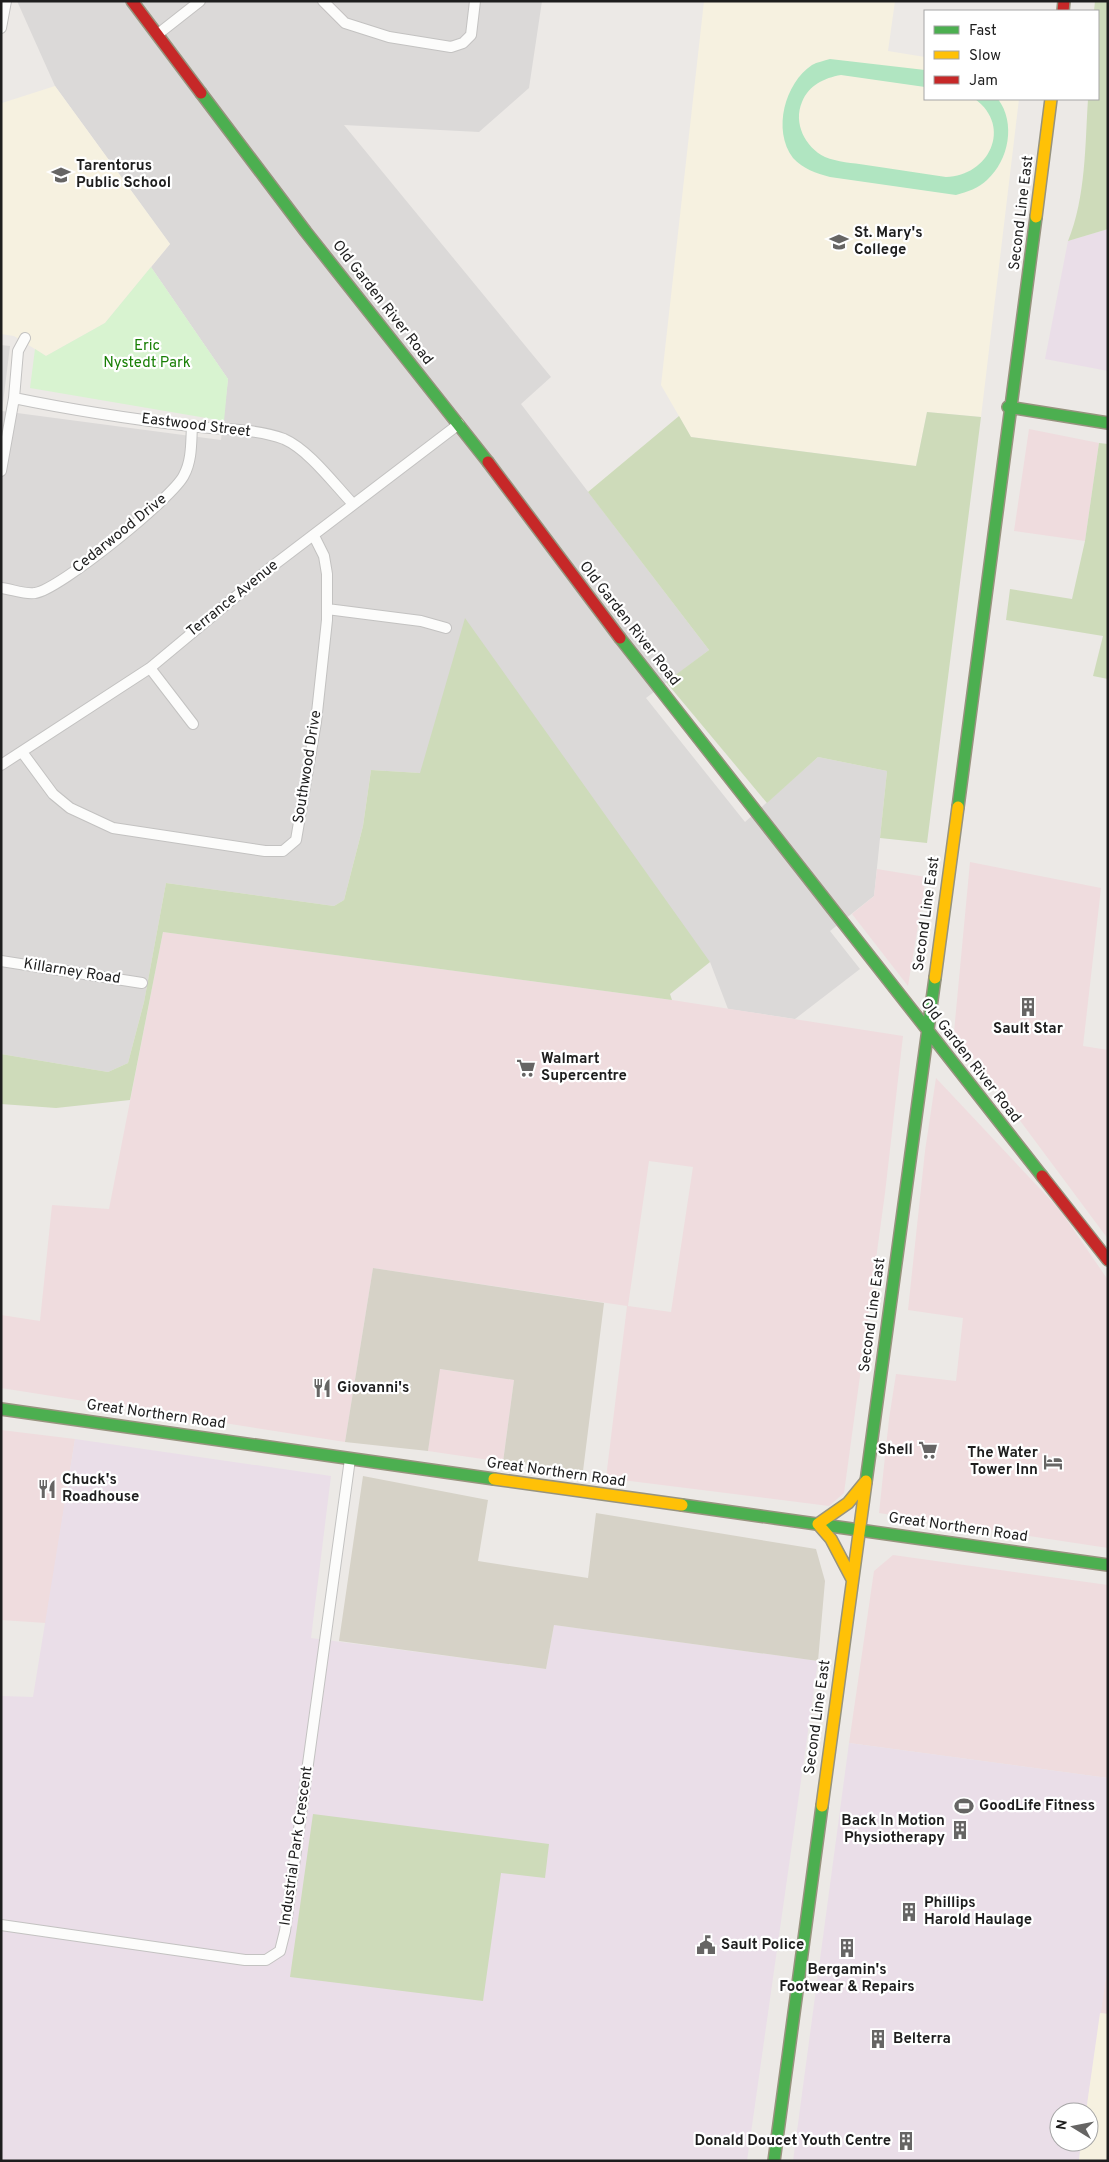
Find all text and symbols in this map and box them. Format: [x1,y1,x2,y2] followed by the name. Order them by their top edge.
[924,10,1099,100] legend
[969,22,997,41] text: Fast
[969,47,1001,66] text: Slow
[969,72,998,91] text: Jam
[1006,155,1038,271] street label: Second Line East
[76,157,171,193] place label: Tarentorus Public School
[50,164,72,186] school or university icon: Tarentorus Public School
[854,224,923,260] place label: St. Mary's College
[828,231,850,253] school or university icon: St. Mary's College
[327,237,437,369] street label: Old Garden River Road
[103,337,191,373] park label: Eric Nystedt Park
[140,410,252,442] street label: Eastwood Street
[69,490,171,578] street label: Cedarwood Drive
[183,556,283,642] street label: Terrance Avenue
[574,558,684,690] street label: Old Garden River Road
[290,709,326,825] street label: Southwood Drive
[910,856,944,972] street label: Second Line East
[22,955,122,989] street label: Killarney Road
[915,995,1025,1127] street label: Old Garden River Road
[1017,996,1039,1018] building icon: Sault Star
[993,1020,1064,1039] place label: Sault Star
[541,1050,627,1086] place label: Walmart Supercentre
[515,1057,537,1079] supermarket icon: Walmart Supercentre
[856,1257,890,1373] street label: Second Line East
[311,1377,333,1399] restaurant icon: Giovanni's
[337,1379,409,1398] place label: Giovanni's
[85,1396,227,1434] street label: Great Northern Road
[917,1439,939,1461] supermarket icon: Shell
[878,1441,913,1460] place label: Shell
[967,1444,1039,1480] place label: The Water Tower Inn
[1042,1451,1064,1473] hotel icon: The Water Tower Inn
[485,1454,627,1492] street label: Great Northern Road
[62,1471,139,1507] place label: Chuck's Roadhouse
[36,1478,58,1500] restaurant icon: Chuck's Roadhouse
[887,1509,1029,1547] street label: Great Northern Road
[801,1659,835,1775] street label: Second Line East
[276,1765,318,1927] street label: Industrial Park Crescent
[953,1795,975,1817] sports icon: GoodLife Fitness
[979,1797,1095,1816] place label: GoodLife Fitness
[841,1812,945,1848] place label: Back In Motion Physiotherapy
[949,1819,971,1841] building icon: Back In Motion Physiotherapy
[924,1894,1032,1930] place label: Phillips Harold Haulage
[898,1901,920,1923] building icon: Phillips Harold Haulage
[695,1934,717,1956] public building icon: Sault Police
[721,1936,804,1955] place label: Sault Police
[836,1937,858,1959] building icon: Bergamin's Footwear & Repairs
[779,1961,915,1997] place label: Bergamin's Footwear & Repairs
[867,2028,889,2050] building icon: Belterra
[893,2030,951,2049] place label: Belterra
[1049,2102,1099,2152] north arrow
[1053,2119,1072,2131] text: N
[895,2130,917,2152] building icon: Donald Doucet Youth Centre
[695,2132,891,2151] place label: Donald Doucet Youth Centre

